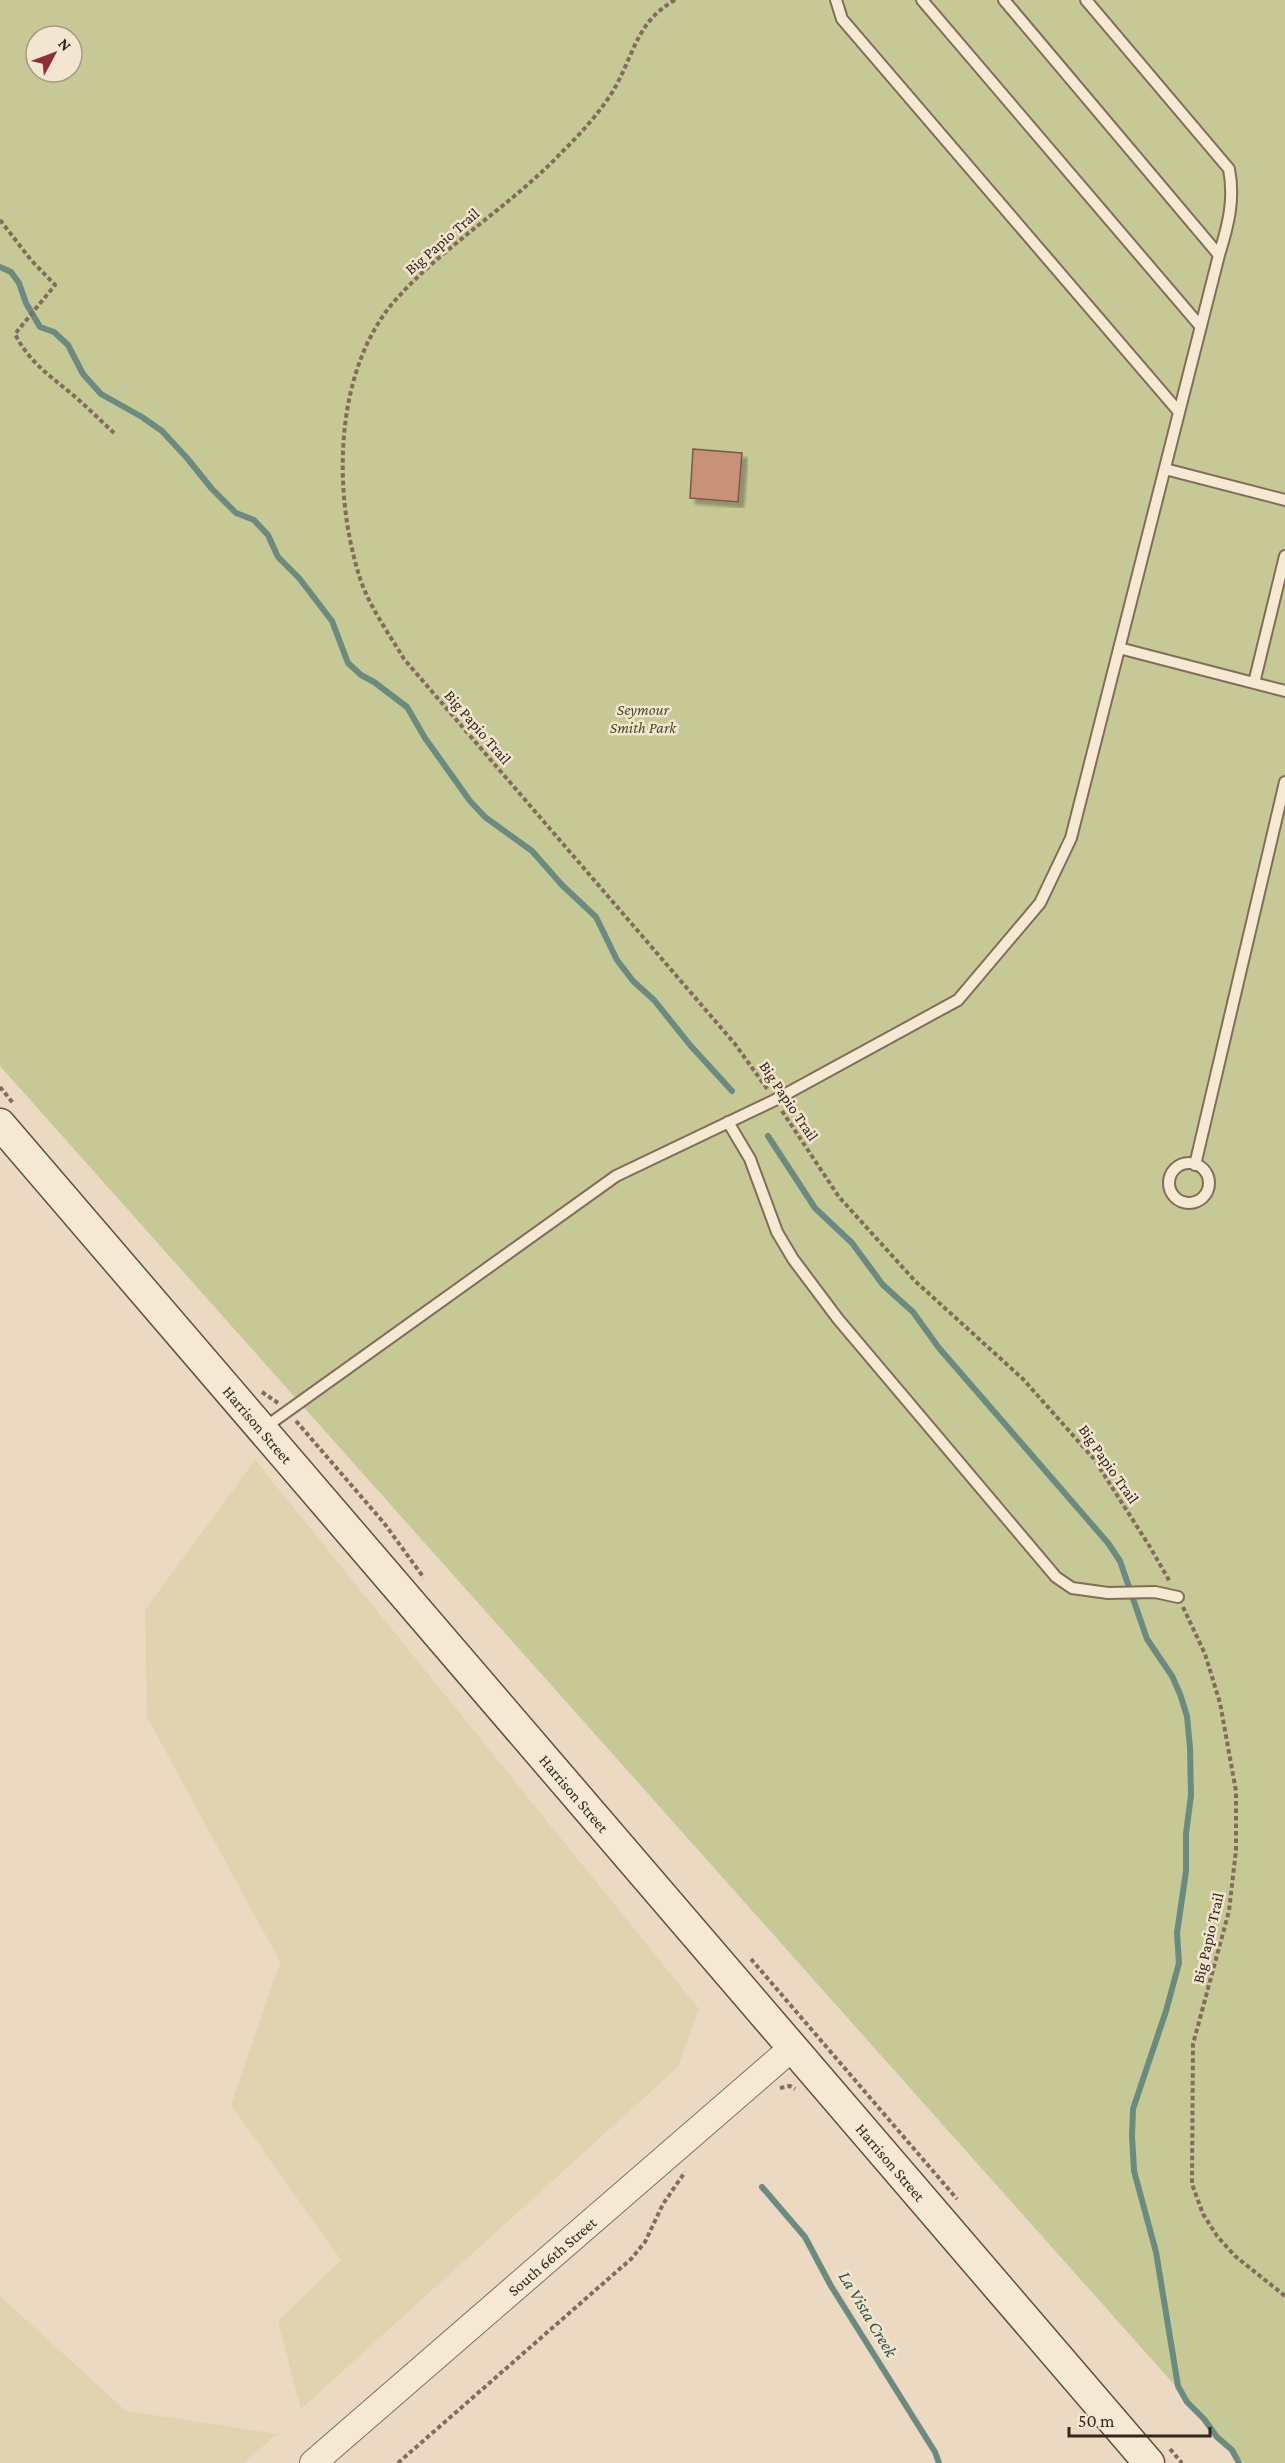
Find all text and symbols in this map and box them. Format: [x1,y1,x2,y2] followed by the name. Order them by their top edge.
[24,24,84,84] north arrow
[55,35,75,54] text: N
[402,204,483,278] street label: Big Papio Trail
[441,687,515,768] street label: Big Papio Trail
[610,701,677,736] park label: Seymour Smith Park
[755,1058,822,1145] street label: Big Papio Trail
[220,1382,296,1467] street label: Harrison Street
[1075,1421,1142,1507] street label: Big Papio Trail
[536,1751,613,1836] street label: Harrison Street
[1189,1891,1228,1985] street label: Big Papio Trail
[853,2120,929,2205] street label: Harrison Street
[504,2213,600,2299] street label: South 66th Street
[835,2268,902,2361] water label: La Vista Creek
[1069,2400,1210,2438] scale bar
[1078,2411,1115,2431] text: 50 m

